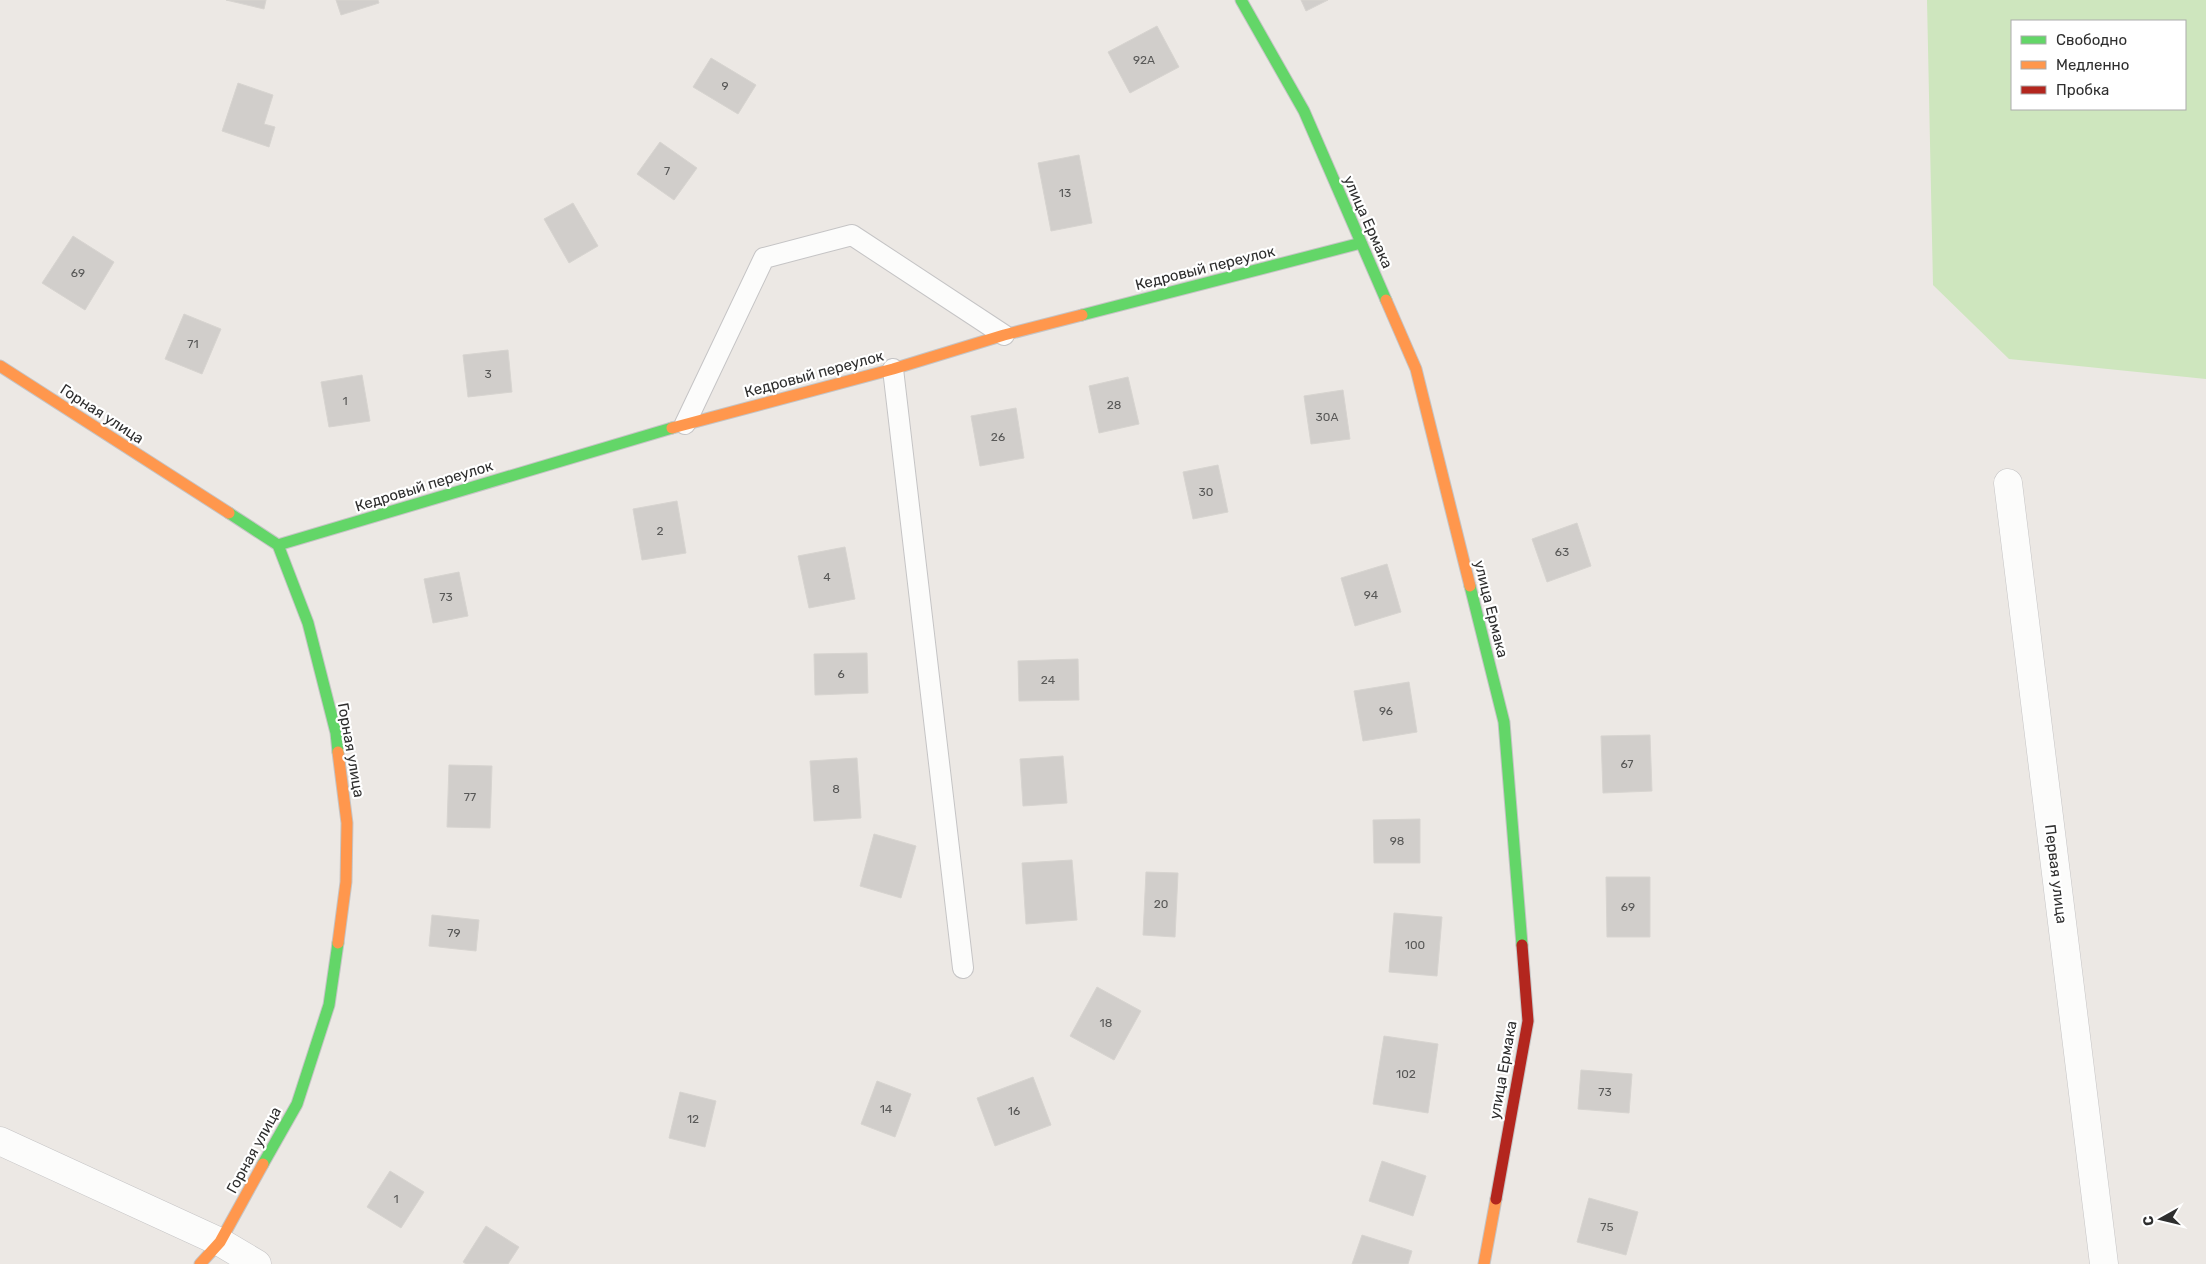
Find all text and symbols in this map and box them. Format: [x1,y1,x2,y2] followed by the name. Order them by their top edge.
[2011,20,2186,110] legend
[2056,31,2127,49] text: Свободно
[1133,53,1155,67] house number: 92А
[2056,56,2129,74] text: Медленно
[721,79,729,93] house number: 9
[2056,81,2109,99] text: Пробка
[664,164,670,178] house number: 7
[1340,173,1396,271] street label: улица Ермака
[1059,186,1071,200] house number: 13
[1133,242,1277,294] street label: Кедровый переулок
[71,266,85,280] house number: 69
[187,337,199,351] house number: 71
[742,347,886,401] street label: Кедровый переулок
[484,367,492,381] house number: 3
[57,380,147,448] street label: Горная улица
[342,394,348,408] house number: 1
[1107,398,1121,412] house number: 28
[1316,410,1338,424] house number: 30А
[991,430,1005,444] house number: 26
[353,456,495,516] street label: Кедровый переулок
[1199,485,1213,499] house number: 30
[656,524,664,538] house number: 2
[1555,545,1569,559] house number: 63
[1470,558,1512,660] street label: улица Ермака
[823,570,831,584] house number: 4
[1364,588,1379,602] house number: 94
[439,590,453,604] house number: 73
[837,667,845,681] house number: 6
[1041,673,1056,687] house number: 24
[334,701,368,799] street label: Горная улица
[1379,704,1393,718] house number: 96
[1620,757,1634,771] house number: 67
[832,782,840,796] house number: 8
[464,790,476,804] house number: 77
[2041,823,2071,925] street label: Первая улица
[1390,834,1404,848] house number: 98
[1154,897,1168,911] house number: 20
[1621,900,1635,914] house number: 69
[447,926,461,940] house number: 79
[1405,938,1425,952] house number: 100
[1100,1016,1112,1030] house number: 18
[1485,1019,1521,1121] street label: улица Ермака
[1396,1067,1416,1081] house number: 102
[1598,1085,1612,1099] house number: 73
[880,1102,893,1116] house number: 14
[223,1104,285,1196] street label: Горная улица
[1008,1104,1020,1118] house number: 16
[687,1112,699,1126] house number: 12
[393,1192,399,1206] house number: 1
[2136,1194,2186,1244] north arrow
[2139,1215,2158,1227] text: С
[1600,1220,1614,1234] house number: 75

